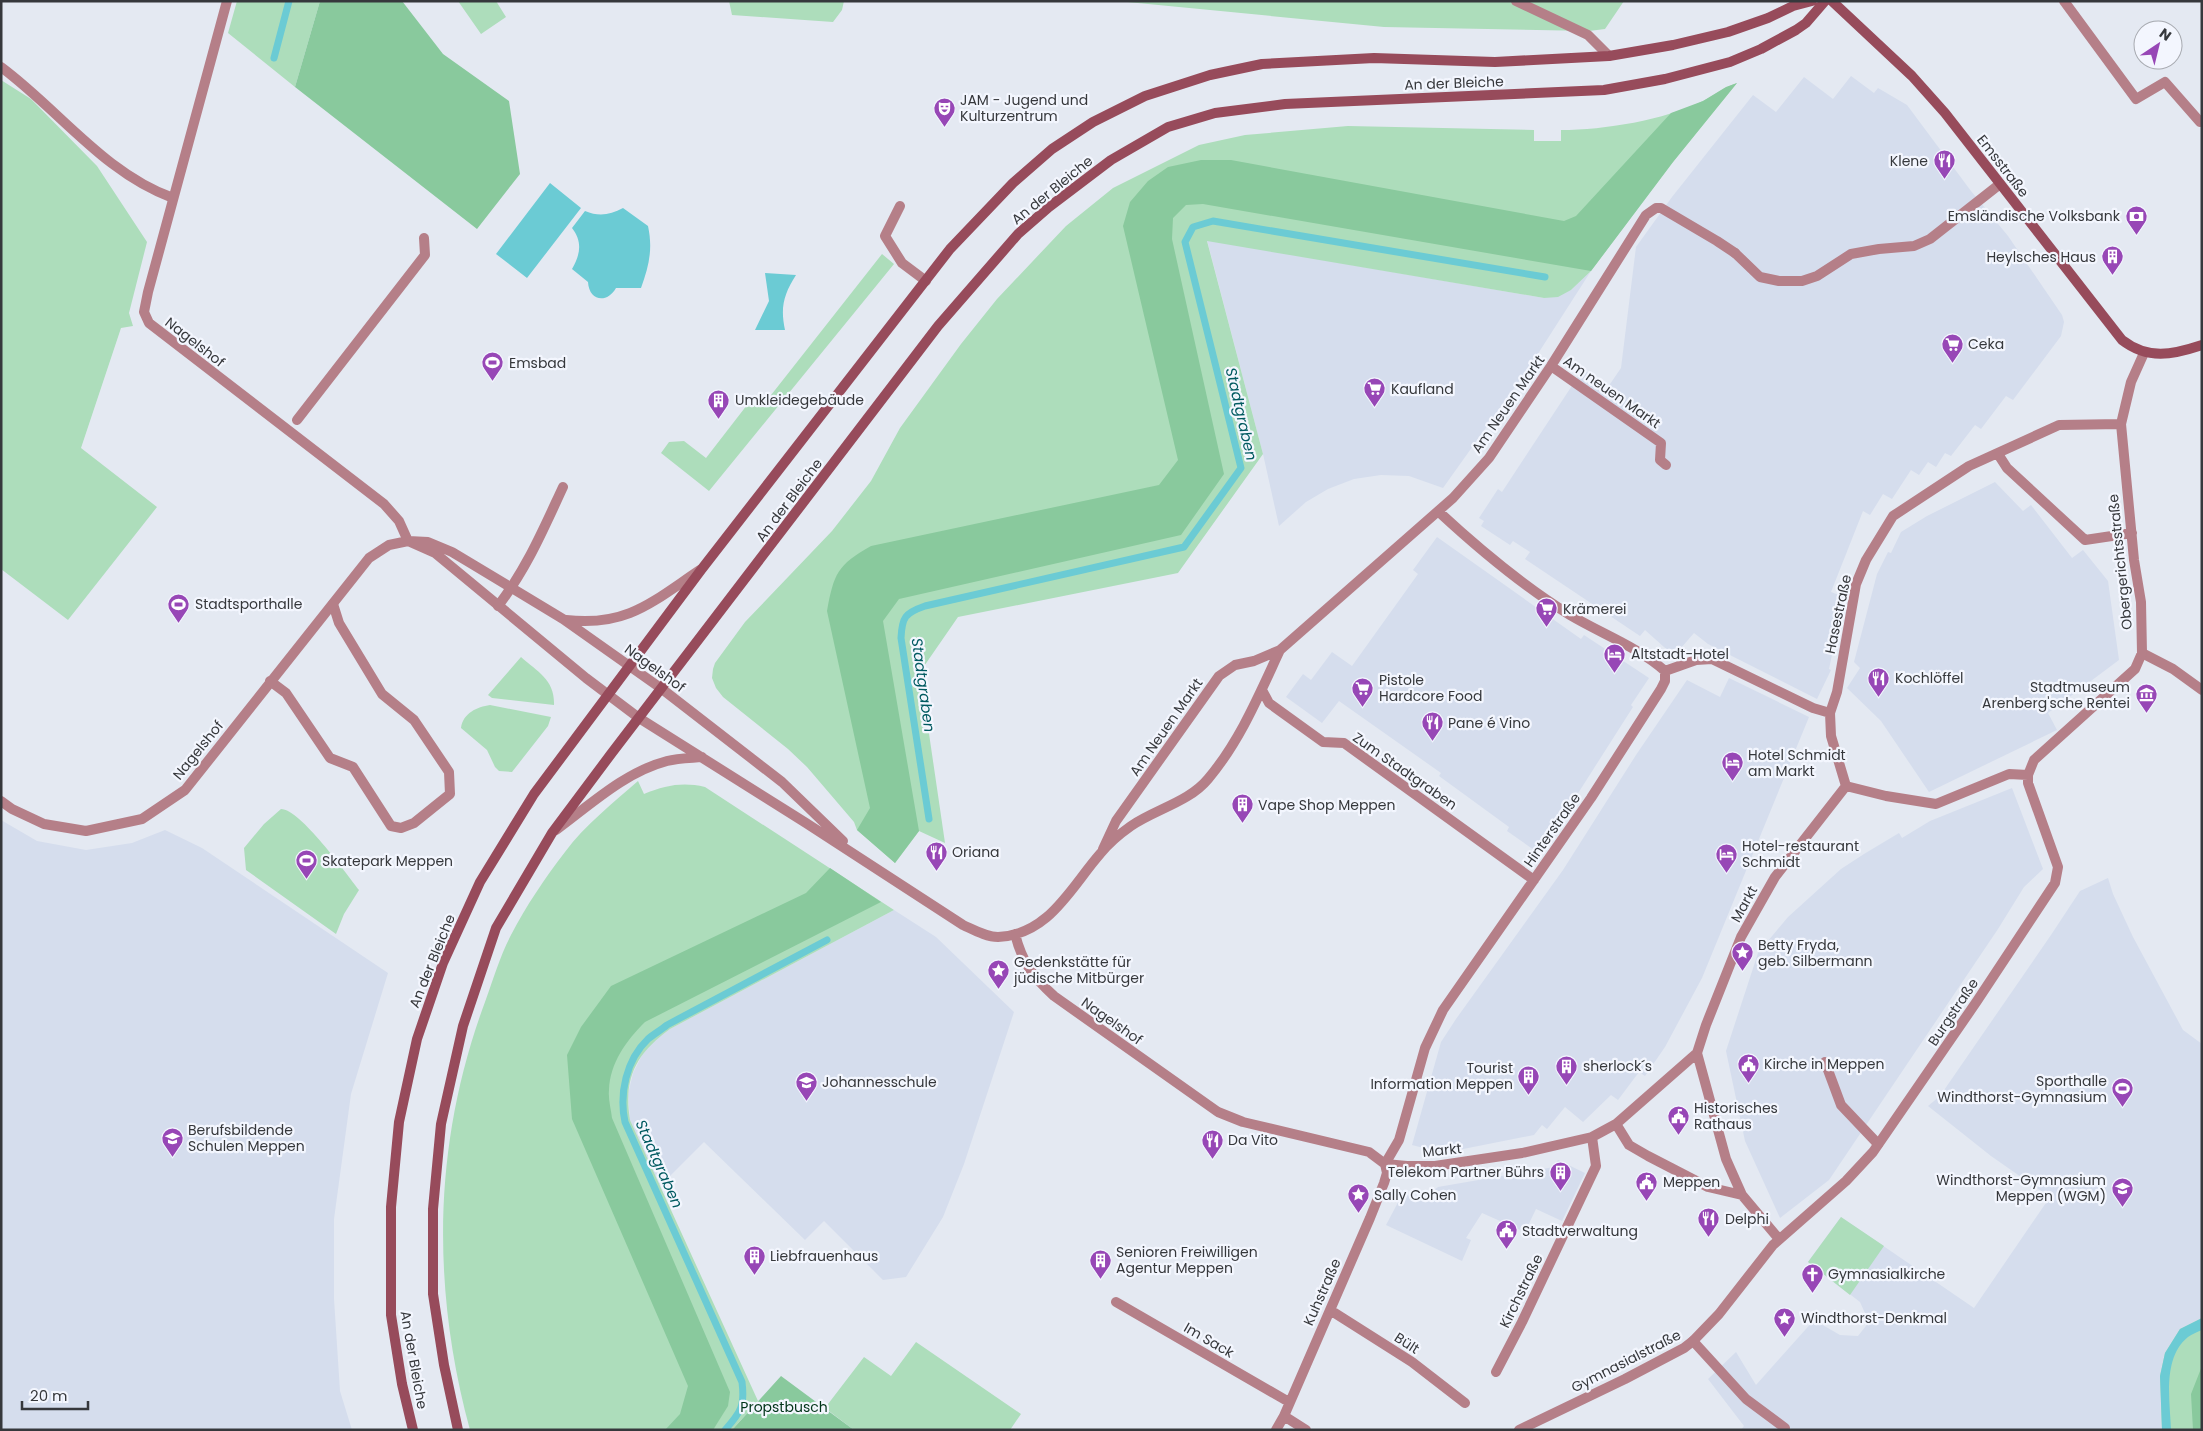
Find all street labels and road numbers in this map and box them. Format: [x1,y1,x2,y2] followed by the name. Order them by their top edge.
[1404,71,1504,95] street label: An der Bleiche
[1972,131,2034,202] street label: Emsstraße
[1007,151,1097,229] street label: An der Bleiche
[161,312,229,372] street label: Nagelshof
[1467,351,1549,457] street label: Am Neuen Markt
[1559,351,1665,433] street label: Am neuen Markt
[751,454,827,546] street label: An der Bleiche
[2103,493,2137,631] street label: Obergerichtsstraße
[1820,572,1856,655] street label: Hasestraße
[621,639,690,697] street label: Nagelshof
[1125,674,1207,780] street label: Am Neuen Markt
[168,716,228,784] street label: Nagelshof
[1349,727,1461,815] street label: Zum Stadtgraben
[1519,789,1585,871] street label: Hinterstraße
[1726,882,1762,926] street label: Markt
[404,911,460,1011] street label: An der Bleiche
[1923,974,1983,1050] street label: Burgstraße
[1077,993,1147,1050] street label: Nagelshof
[1422,1138,1462,1162] street label: Markt
[1495,1250,1548,1331] street label: Kirchstraße
[1298,1255,1346,1329] street label: Kuhstraße
[396,1309,433,1411] street label: An der Bleiche
[1180,1318,1238,1363] street label: Im Sack
[1568,1325,1685,1397] street label: Gymnasialstraße
[1391,1328,1423,1358] street label: Bült

